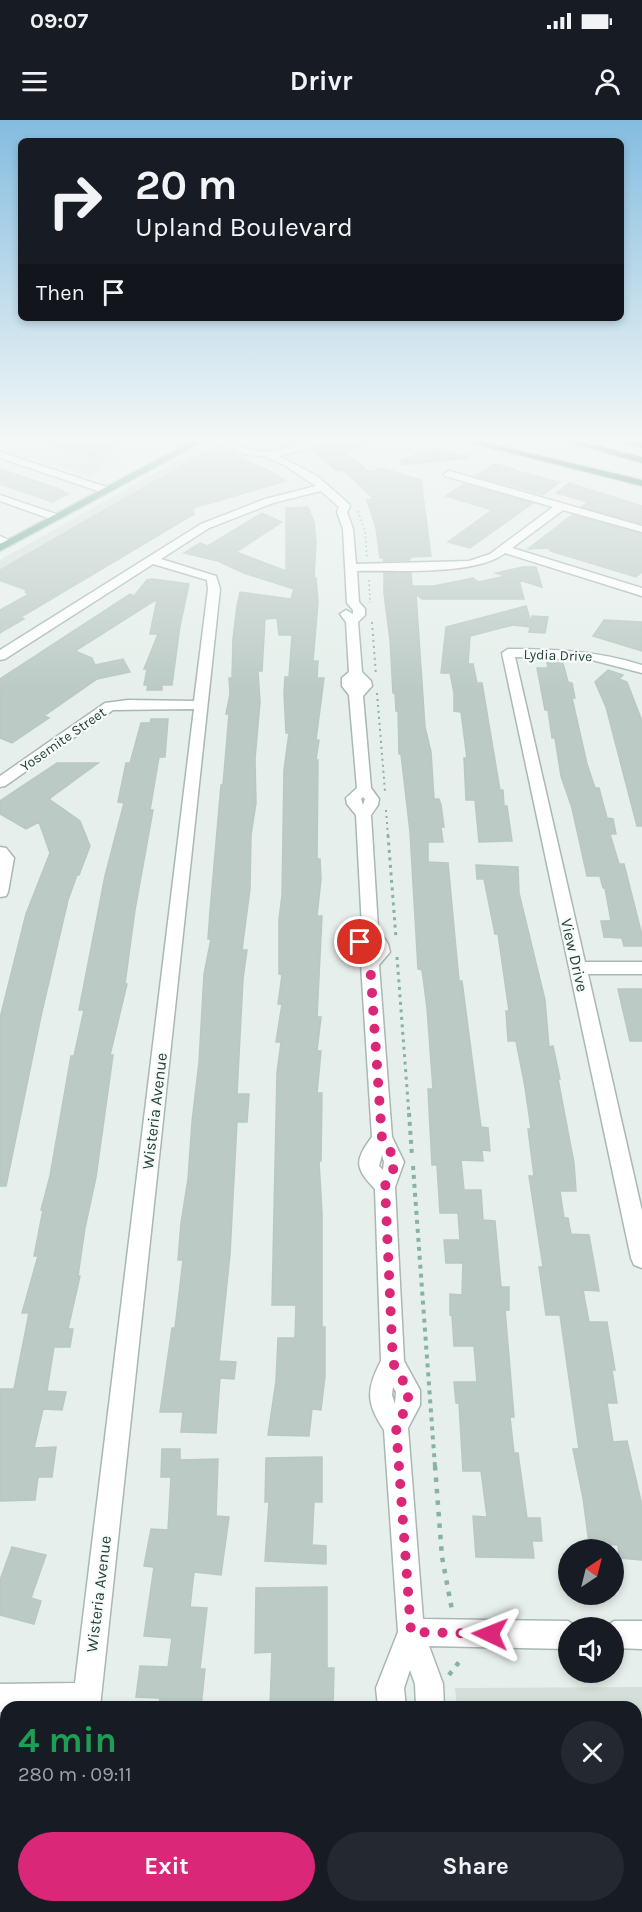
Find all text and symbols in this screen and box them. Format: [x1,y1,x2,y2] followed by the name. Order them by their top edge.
[30,8,88,34] text: 09:07
[18,65,51,98] icon: menu
[290,65,352,97] text: Drivr
[591,65,624,98] icon: person
[135,160,237,210] text: 20 m
[36,162,114,240] icon: right
[135,211,353,243] text: Upland Boulevard
[97,276,130,309] icon: arrive
[36,280,85,306] text: Then
[523,646,593,665] street label: Lydia Drive
[17,704,109,775] street label: Yosemite Street
[334,916,385,967] pin
[557,917,592,994] street label: View Drive
[343,925,376,958] icon: arrive
[138,1052,171,1171] street label: Wisteria Avenue
[82,1535,115,1654] street label: Wisteria Avenue
[558,1539,624,1605] north arrow
[558,1539,624,1683] map controls
[458,1602,522,1666] position arrow
[558,1617,624,1683] button: sound
[18,1719,117,1761] text: 4 min
[561,1721,624,1784] button: close
[18,1763,132,1786] text: 280 m · 09:11
[18,1832,315,1901] button: Exit
[327,1832,624,1901] button: Share

